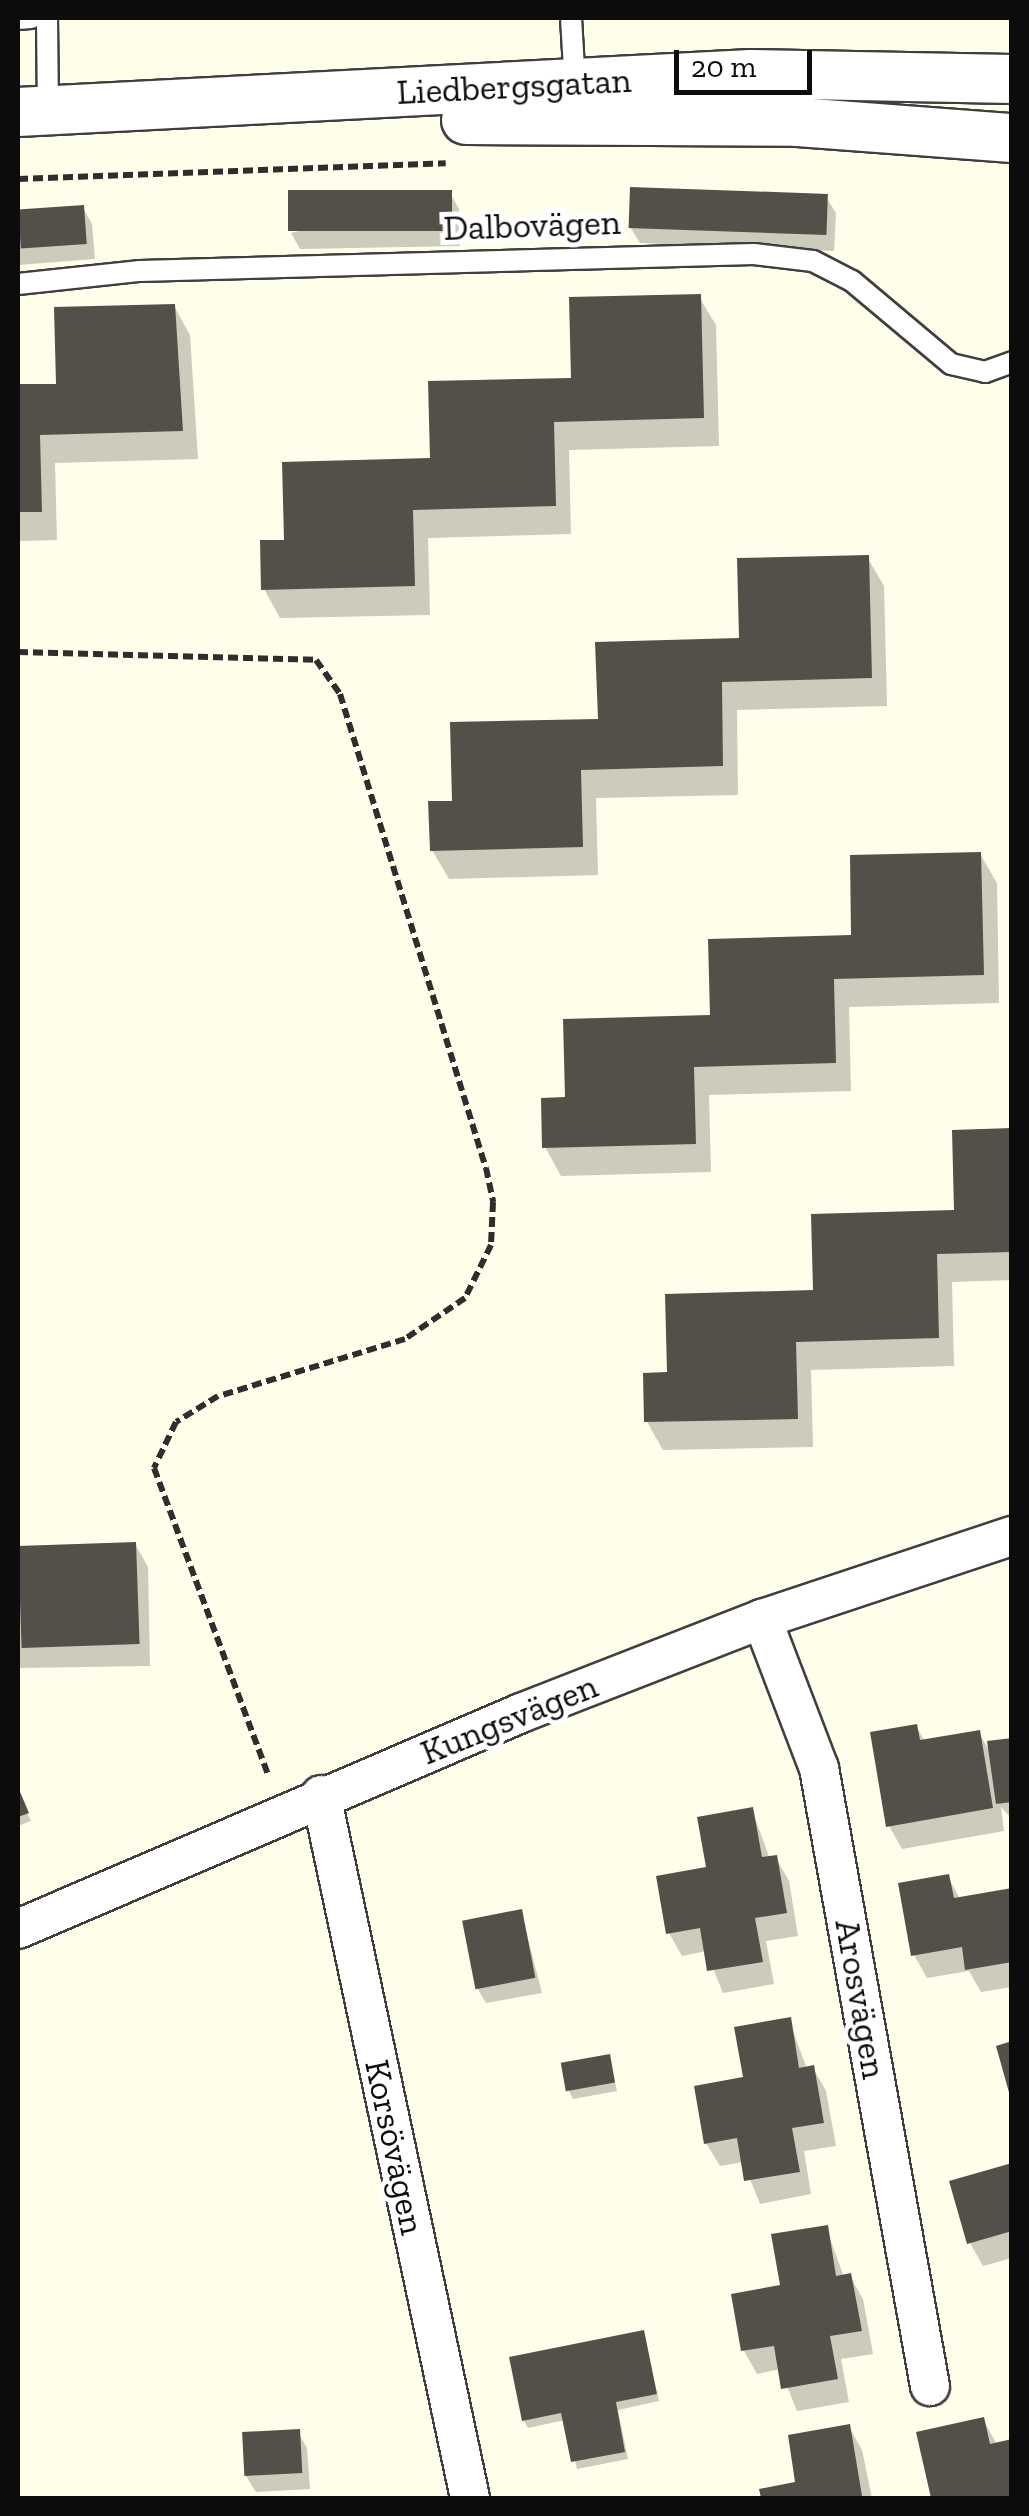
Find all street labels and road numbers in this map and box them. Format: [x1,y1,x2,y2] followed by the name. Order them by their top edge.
[396,59,632,113] street label: Liedbergsgatan
[443,201,621,249] street label: Dalbovägen
[415,1665,603,1773] street label: Kungsvägen
[826,1916,896,2082] street label: Arosvägen
[356,2056,434,2238] street label: Korsövägen

